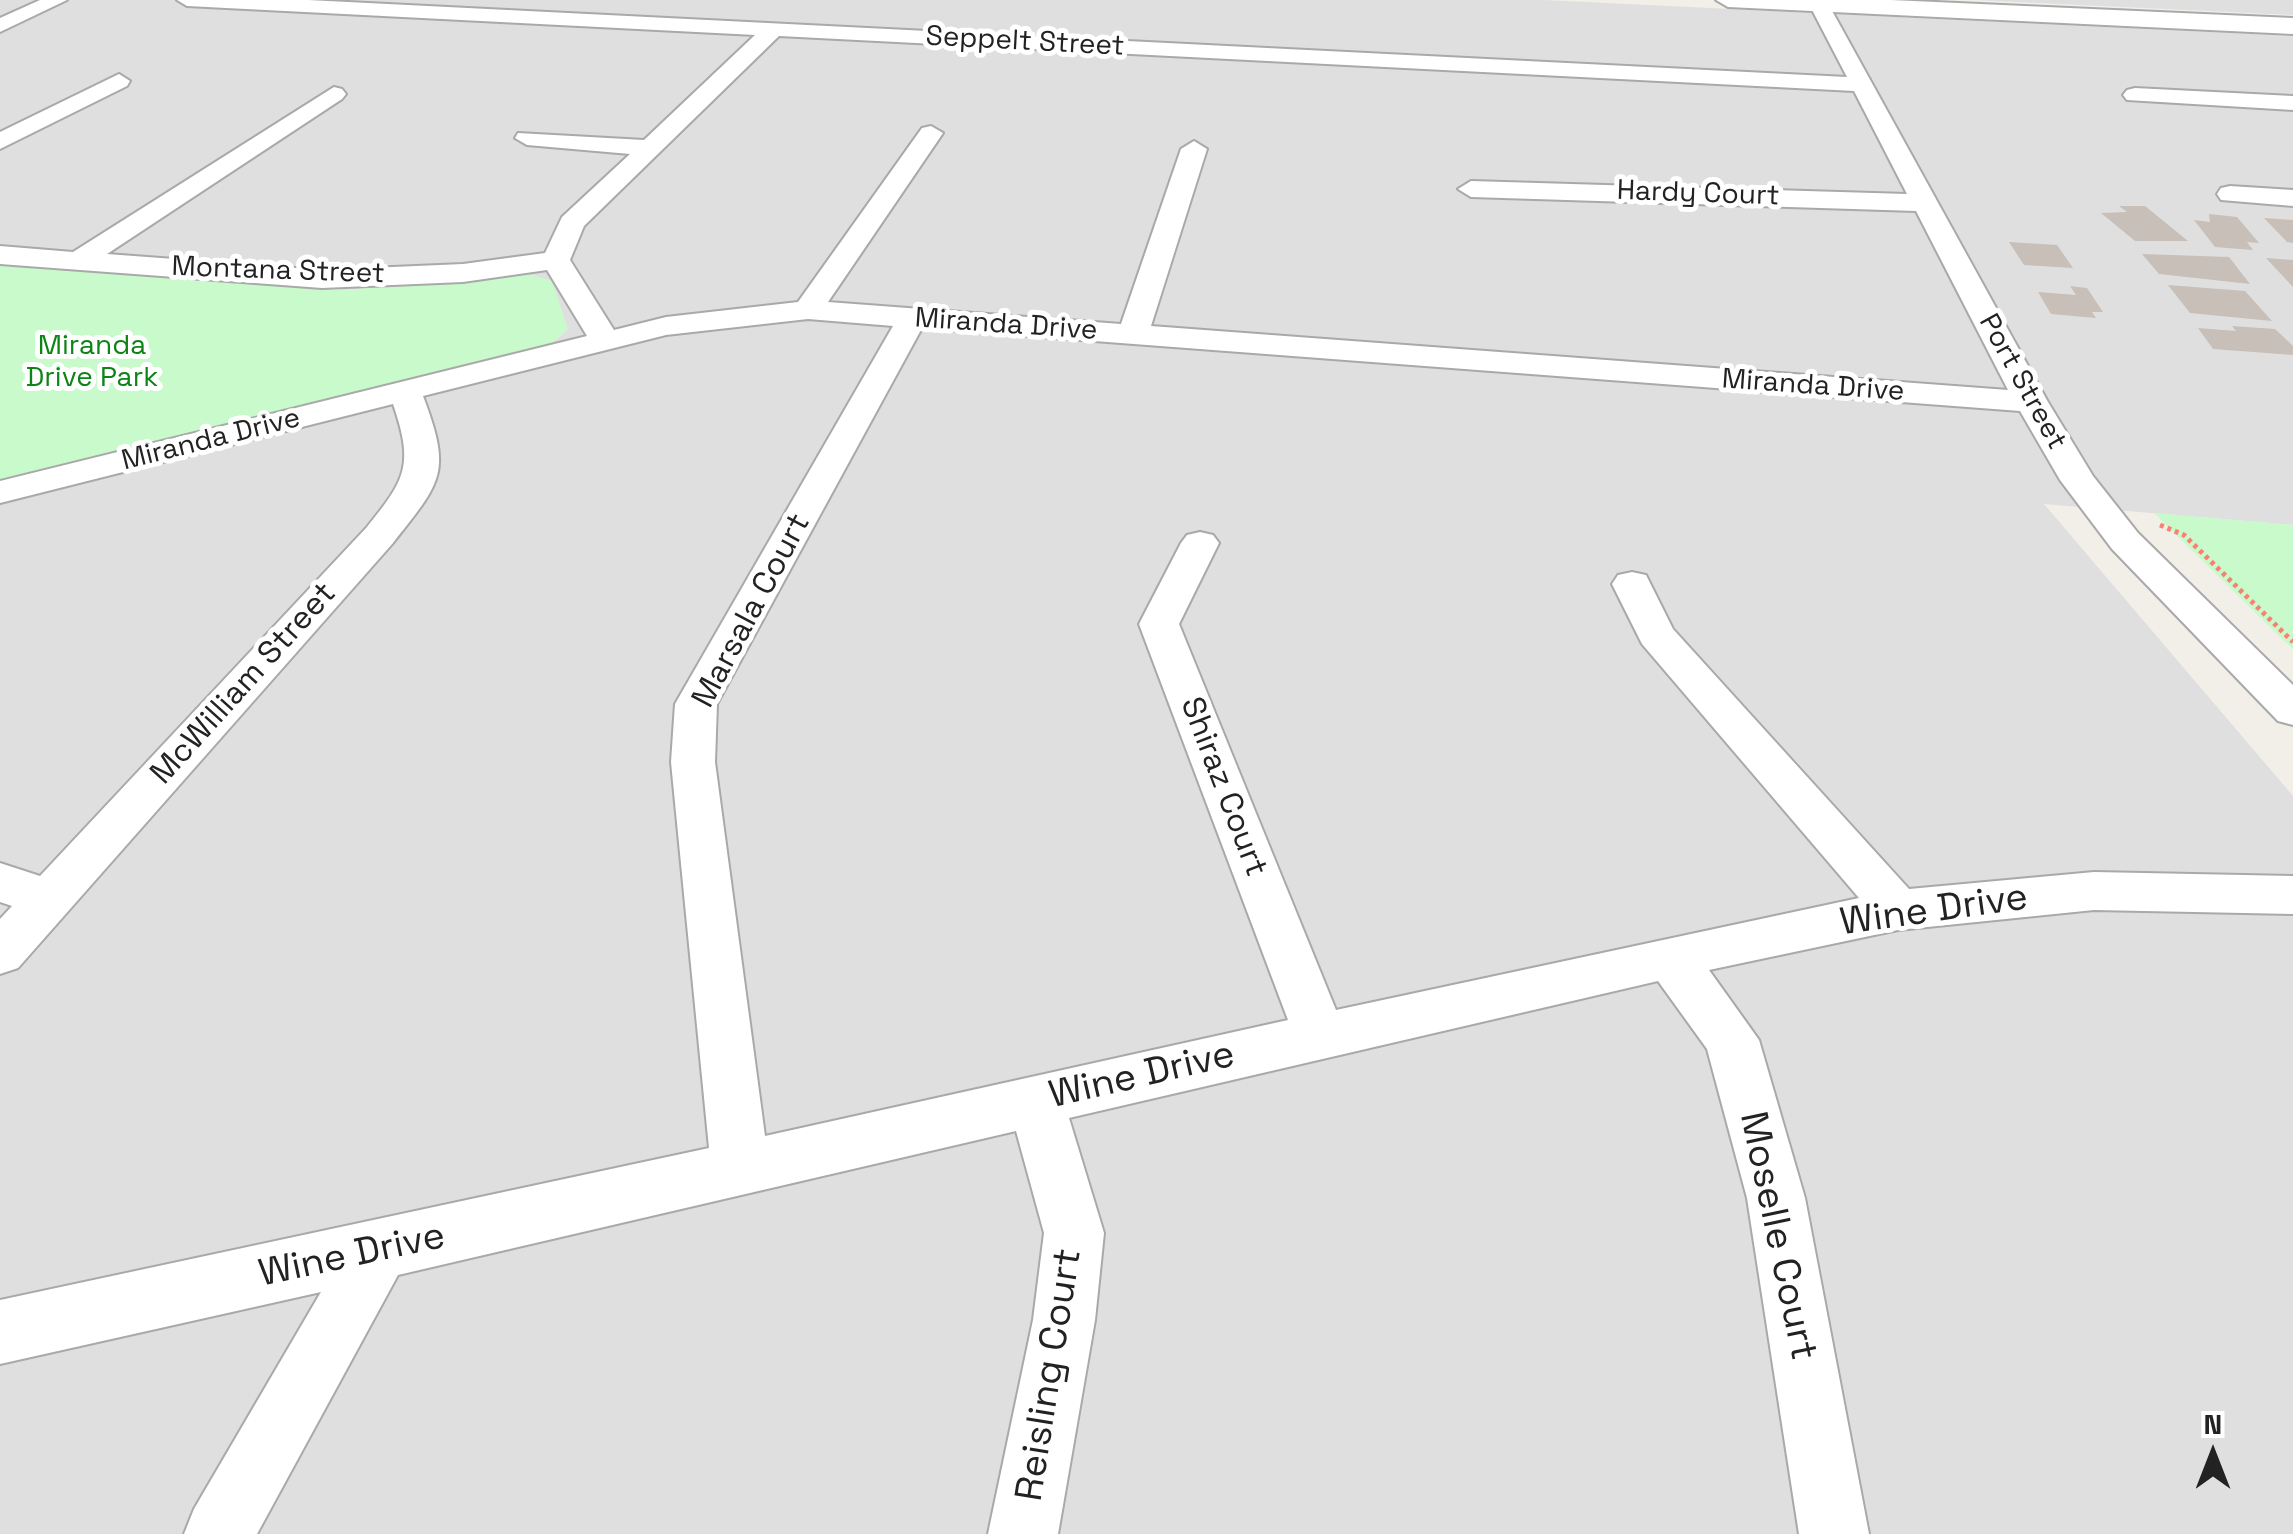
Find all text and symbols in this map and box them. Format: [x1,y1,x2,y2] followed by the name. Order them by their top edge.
[925,20,1125,64] street label: Seppelt Street
[1616,174,1780,214] street label: Hardy Court
[171,250,385,292] street label: Montana Street
[914,302,1098,348] street label: Miranda Drive
[1971,308,2073,456] street label: Port Street
[26,329,158,395] park label: Miranda Drive Park
[1721,363,1905,409] street label: Miranda Drive
[118,402,304,478] street label: Miranda Drive
[685,507,819,715] street label: Marsala Court
[143,575,345,793] street label: McWilliam Street
[1171,692,1275,882] street label: Shiraz Court
[1837,875,2031,947] street label: Wine Drive
[1045,1033,1239,1119] street label: Wine Drive
[1728,1108,1826,1364] street label: Moselle Court
[255,1214,449,1298] street label: Wine Drive
[1008,1246,1092,1504] street label: Reisling Court
[2163,1404,2263,1504] north arrow
[2204,1406,2222,1442] text: N

